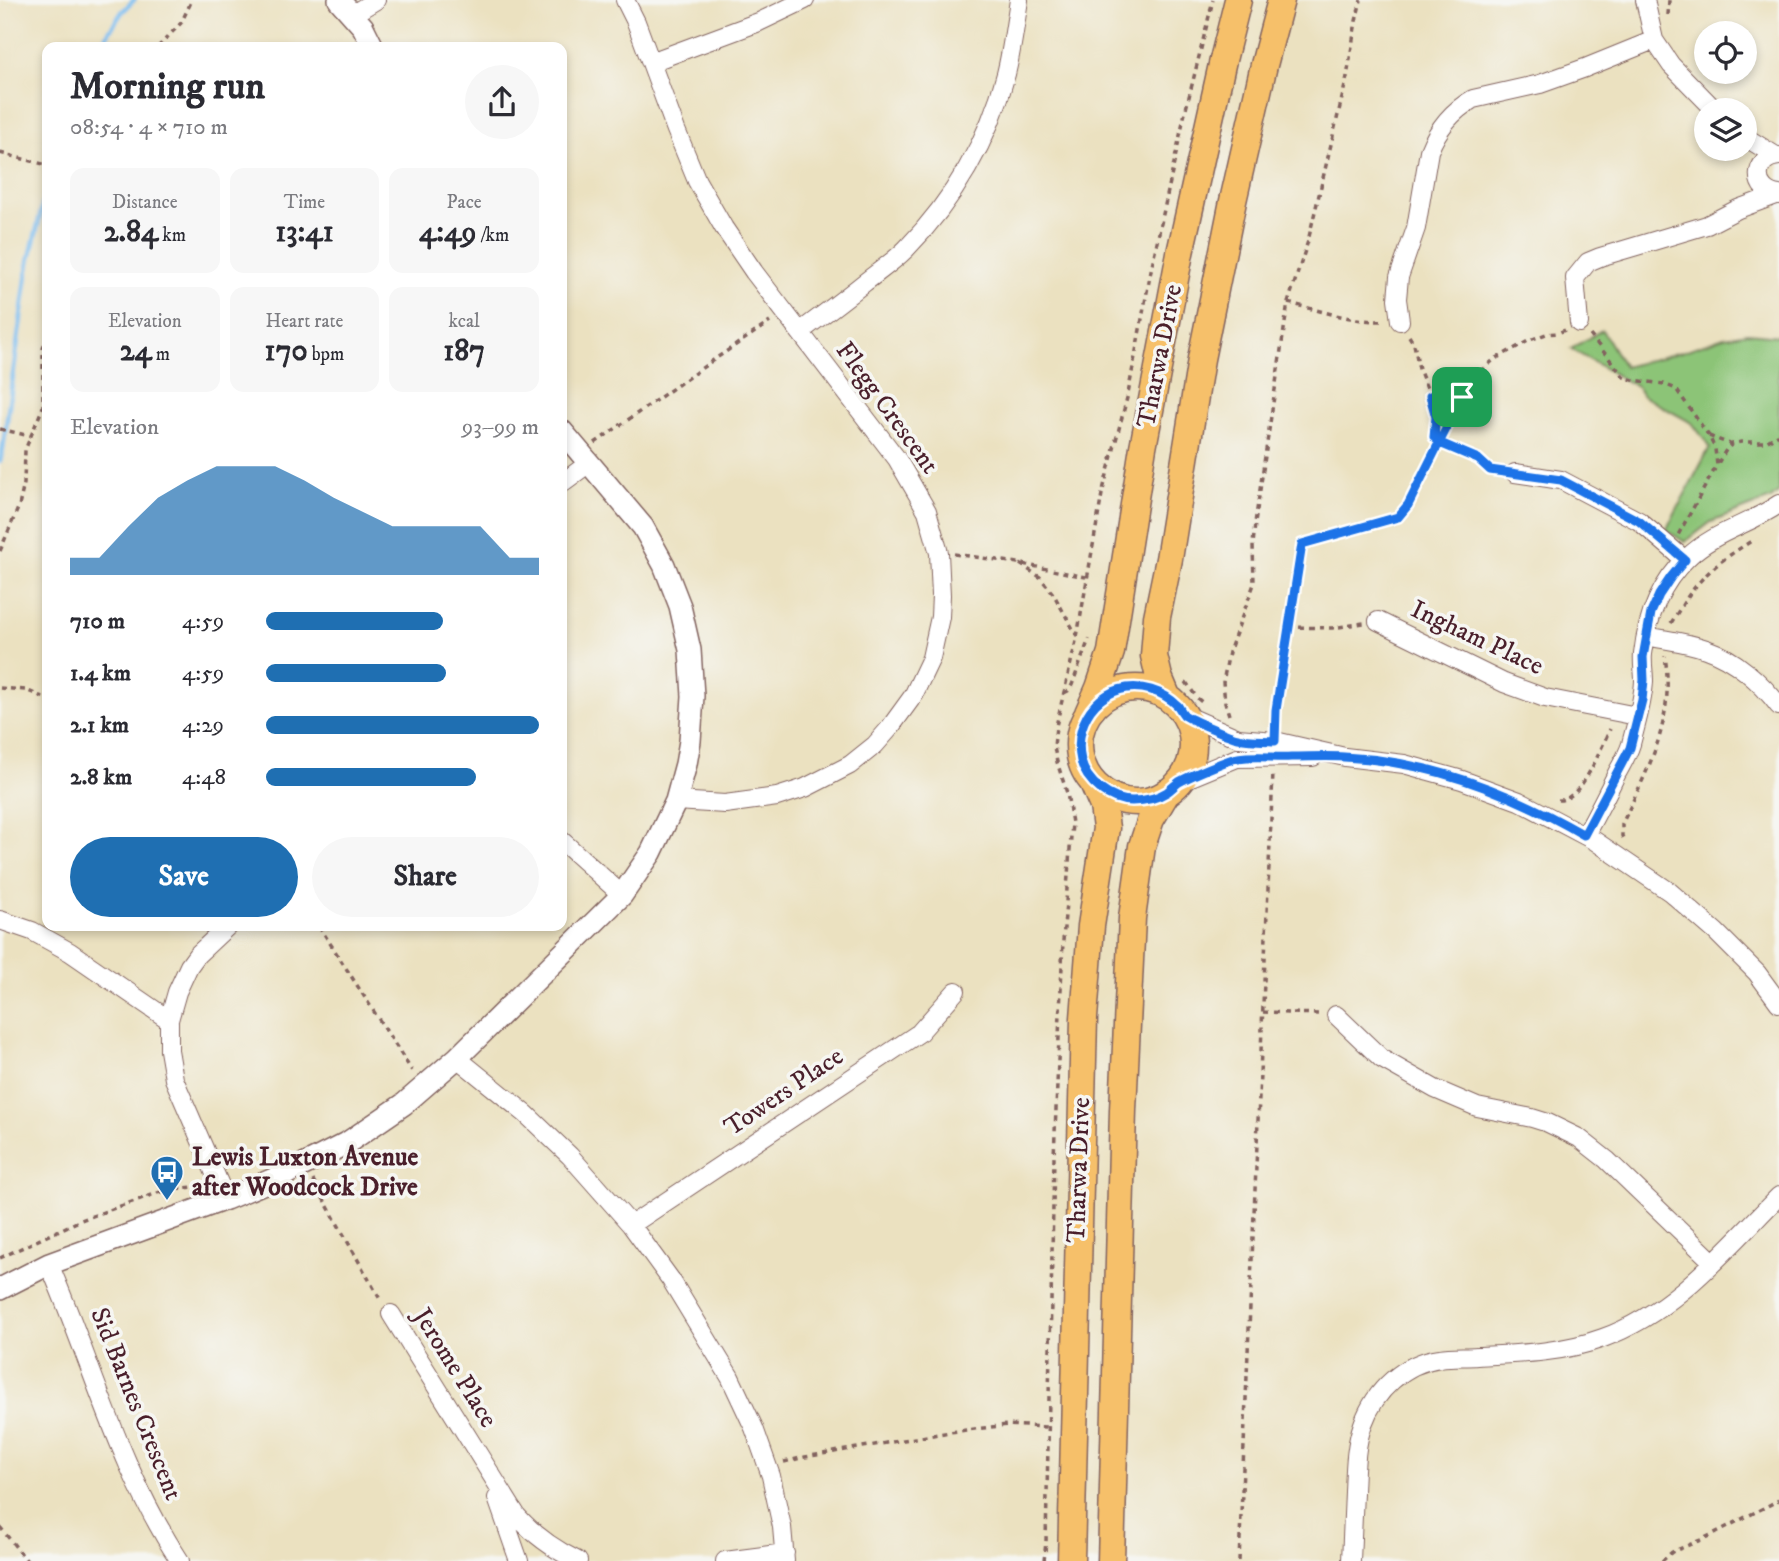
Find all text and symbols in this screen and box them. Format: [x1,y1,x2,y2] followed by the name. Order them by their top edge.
[1694,21,1757,161] map controls
[1694,21,1757,84] button: locate
[70,63,265,111] text: Morning run
[465,65,539,139] button: share
[1694,98,1757,161] button: layers
[70,113,228,142] text: 08:54 · 4 × 710 m
[112,191,178,214] text: Distance
[284,191,325,214] text: Time
[447,191,482,214] text: Pace
[104,214,158,251] text: 2.84
[275,214,334,251] text: 13:41
[419,214,476,251] text: 4:49
[158,224,186,247] text: km
[476,224,509,247] text: /km
[1130,281,1190,431] street label: Tharwa Drive
[108,310,182,333] text: Elevation
[266,310,343,333] text: Heart rate
[449,310,480,333] text: kcal
[120,333,152,370] text: 24
[265,333,308,370] text: 170
[443,333,485,370] text: 187
[828,335,946,481] street label: Flegg Crescent
[152,343,170,366] text: m
[308,343,344,366] text: bpm
[1432,367,1492,427] pin
[1443,378,1481,416] icon: arrive
[70,413,159,442] text: Elevation
[462,413,539,442] text: 93–99 m
[1405,593,1549,683] street label: Ingham Place
[70,607,125,636] text: 710 m
[182,607,224,636] text: 4:59
[70,659,131,688] text: 1.4 km
[182,659,224,688] text: 4:59
[70,711,129,740] text: 2.1 km
[182,711,224,740] text: 4:29
[70,763,132,792] text: 2.8 km
[182,763,226,792] text: 4:48
[70,837,298,917] button: Save
[312,837,539,917] button: Share
[718,1040,850,1144] street label: Towers Place
[1060,1097,1098,1243] street label: Tharwa Drive
[192,1141,418,1204] place label: Lewis Luxton Avenue after Woodcock Drive
[148,1153,186,1202] bus stop icon: Lewis Luxton Avenue after Woodcock Drive
[404,1301,505,1434] street label: Jerome Place
[82,1303,190,1505] street label: Sid Barnes Crescent

